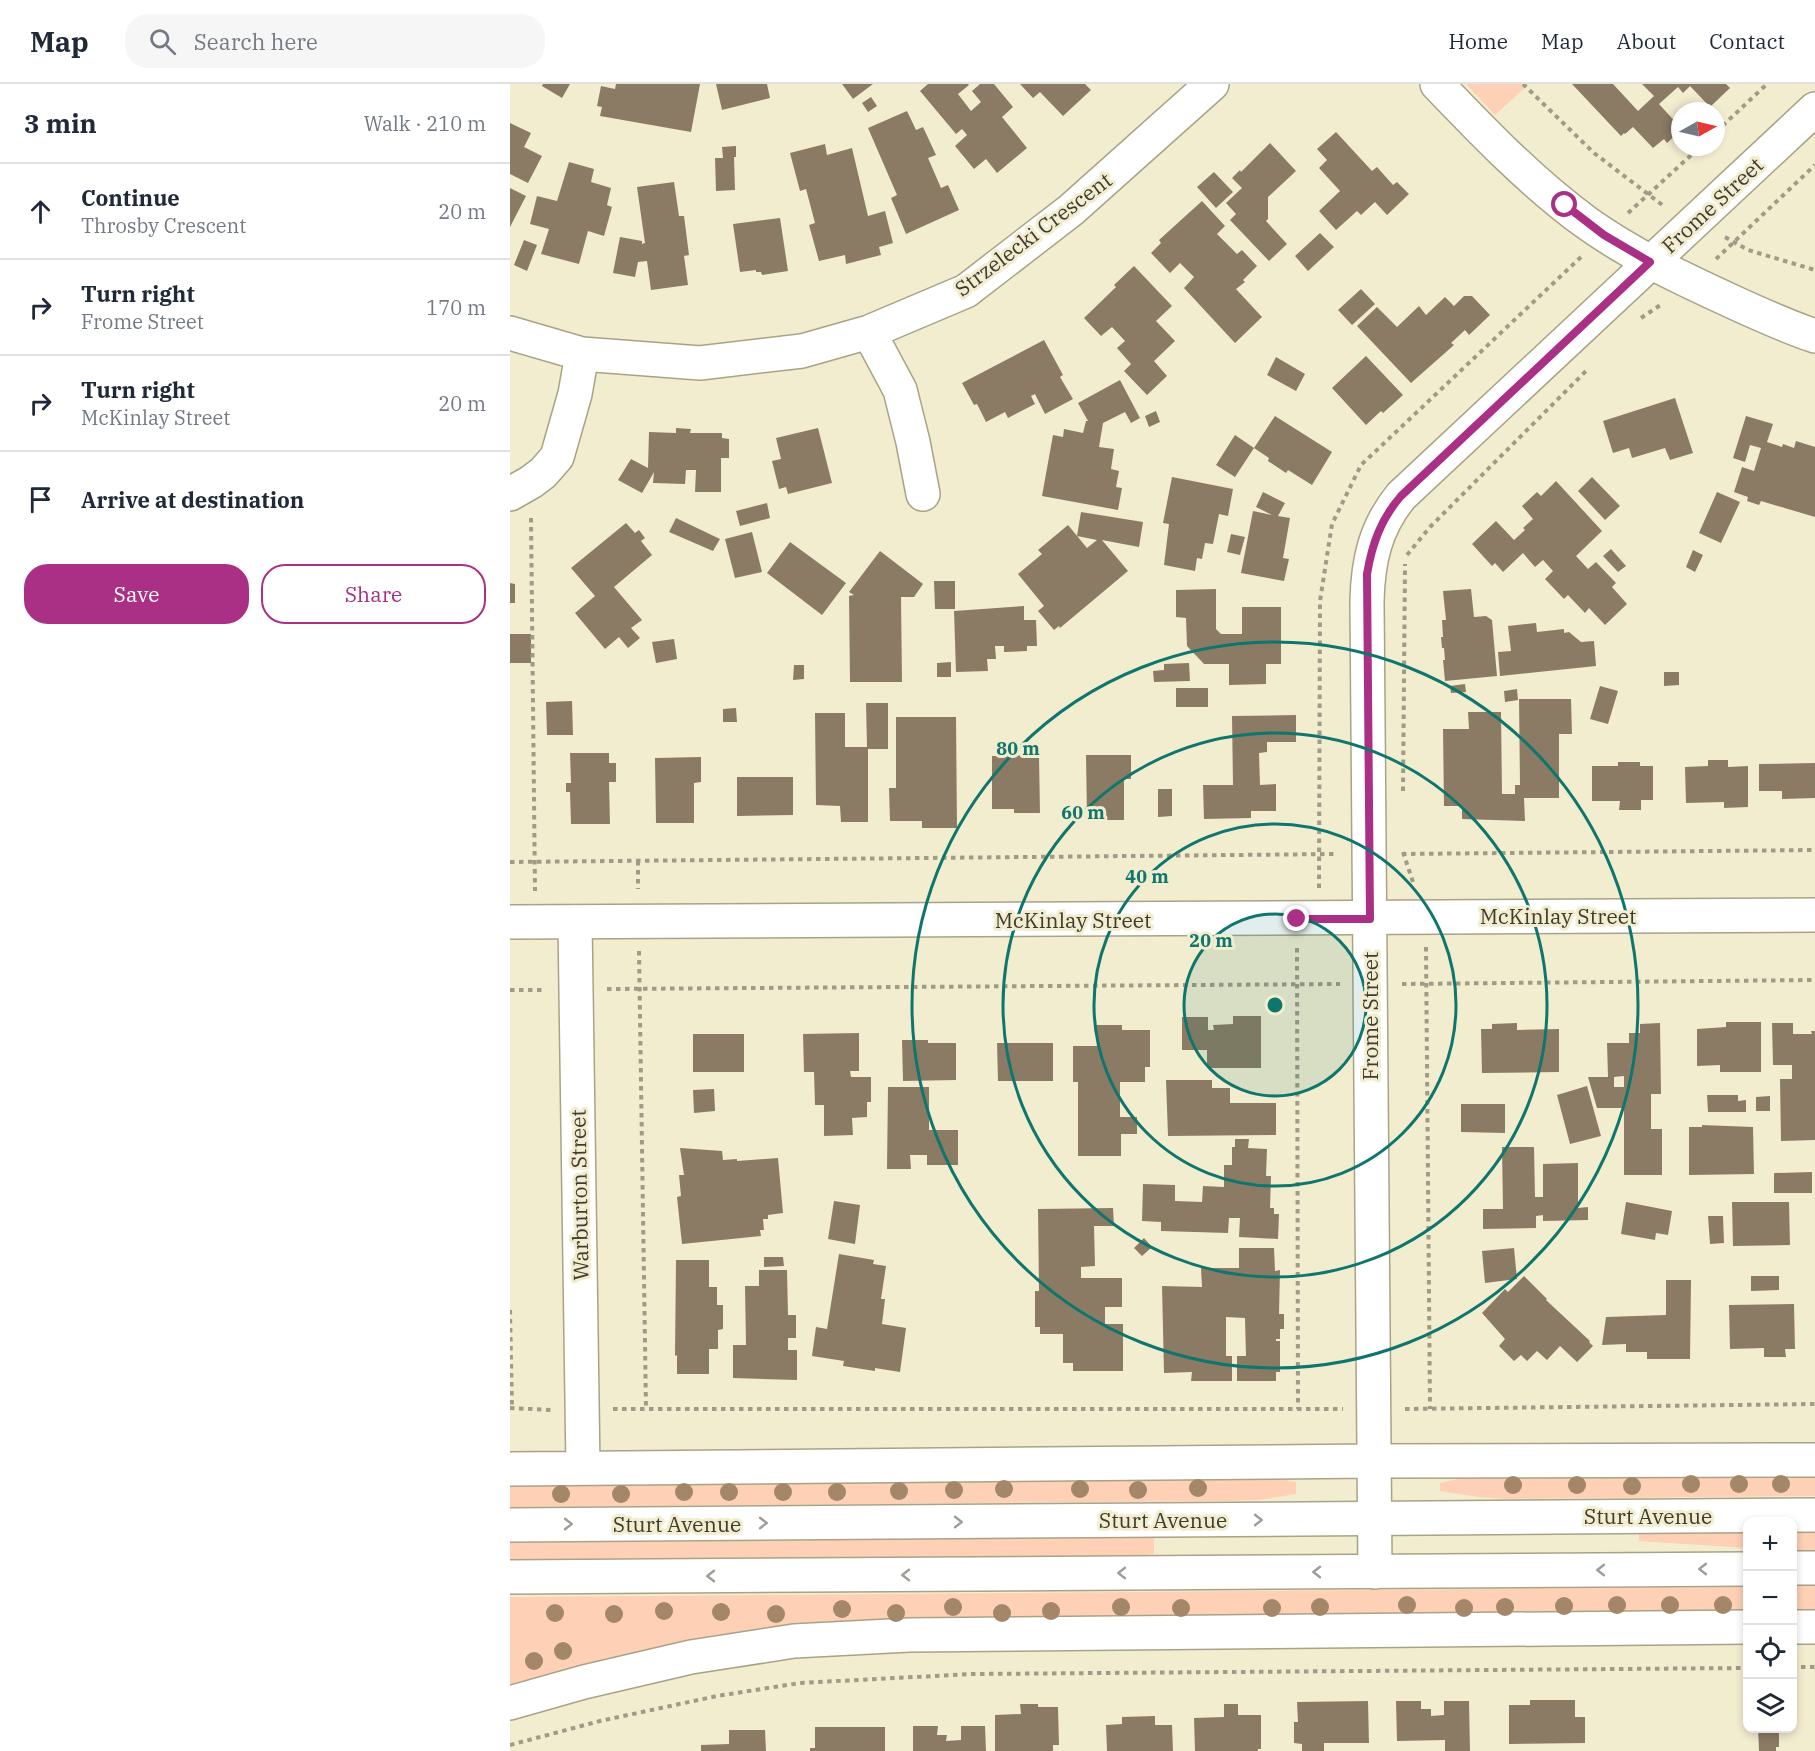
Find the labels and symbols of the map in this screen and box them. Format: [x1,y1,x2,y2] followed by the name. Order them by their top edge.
[1671,102,1725,156] north arrow
[1655,151,1769,259] street label: Frome Street
[949,166,1117,302] street label: Strzelecki Crescent
[1551,191,1577,217] route start
[996,737,1040,760] text: 80 m
[1061,801,1105,824] text: 60 m
[1125,865,1169,888] text: 40 m
[1480,902,1636,930] street label: McKinlay Street
[1283,905,1309,931] route end
[995,906,1151,934] street label: McKinlay Street
[1189,929,1233,952] text: 20 m
[1356,952,1384,1080] street label: Frome Street
[1265,995,1285,1015] centre of rings
[564,1109,594,1281] street label: Warburton Street
[1584,1502,1712,1530] street label: Sturt Avenue
[1099,1506,1227,1534] street label: Sturt Avenue
[613,1510,741,1538] street label: Sturt Avenue
[1254,1513,1263,1526] one-way arrow
[954,1516,963,1528] one-way arrow
[759,1517,768,1529] one-way arrow
[564,1518,573,1530] one-way arrow
[1699,1563,1708,1575] one-way arrow
[1596,1564,1605,1576] one-way arrow
[1312,1566,1321,1578] one-way arrow
[1117,1567,1126,1579] one-way arrow
[901,1569,910,1581] one-way arrow
[706,1570,715,1582] one-way arrow

